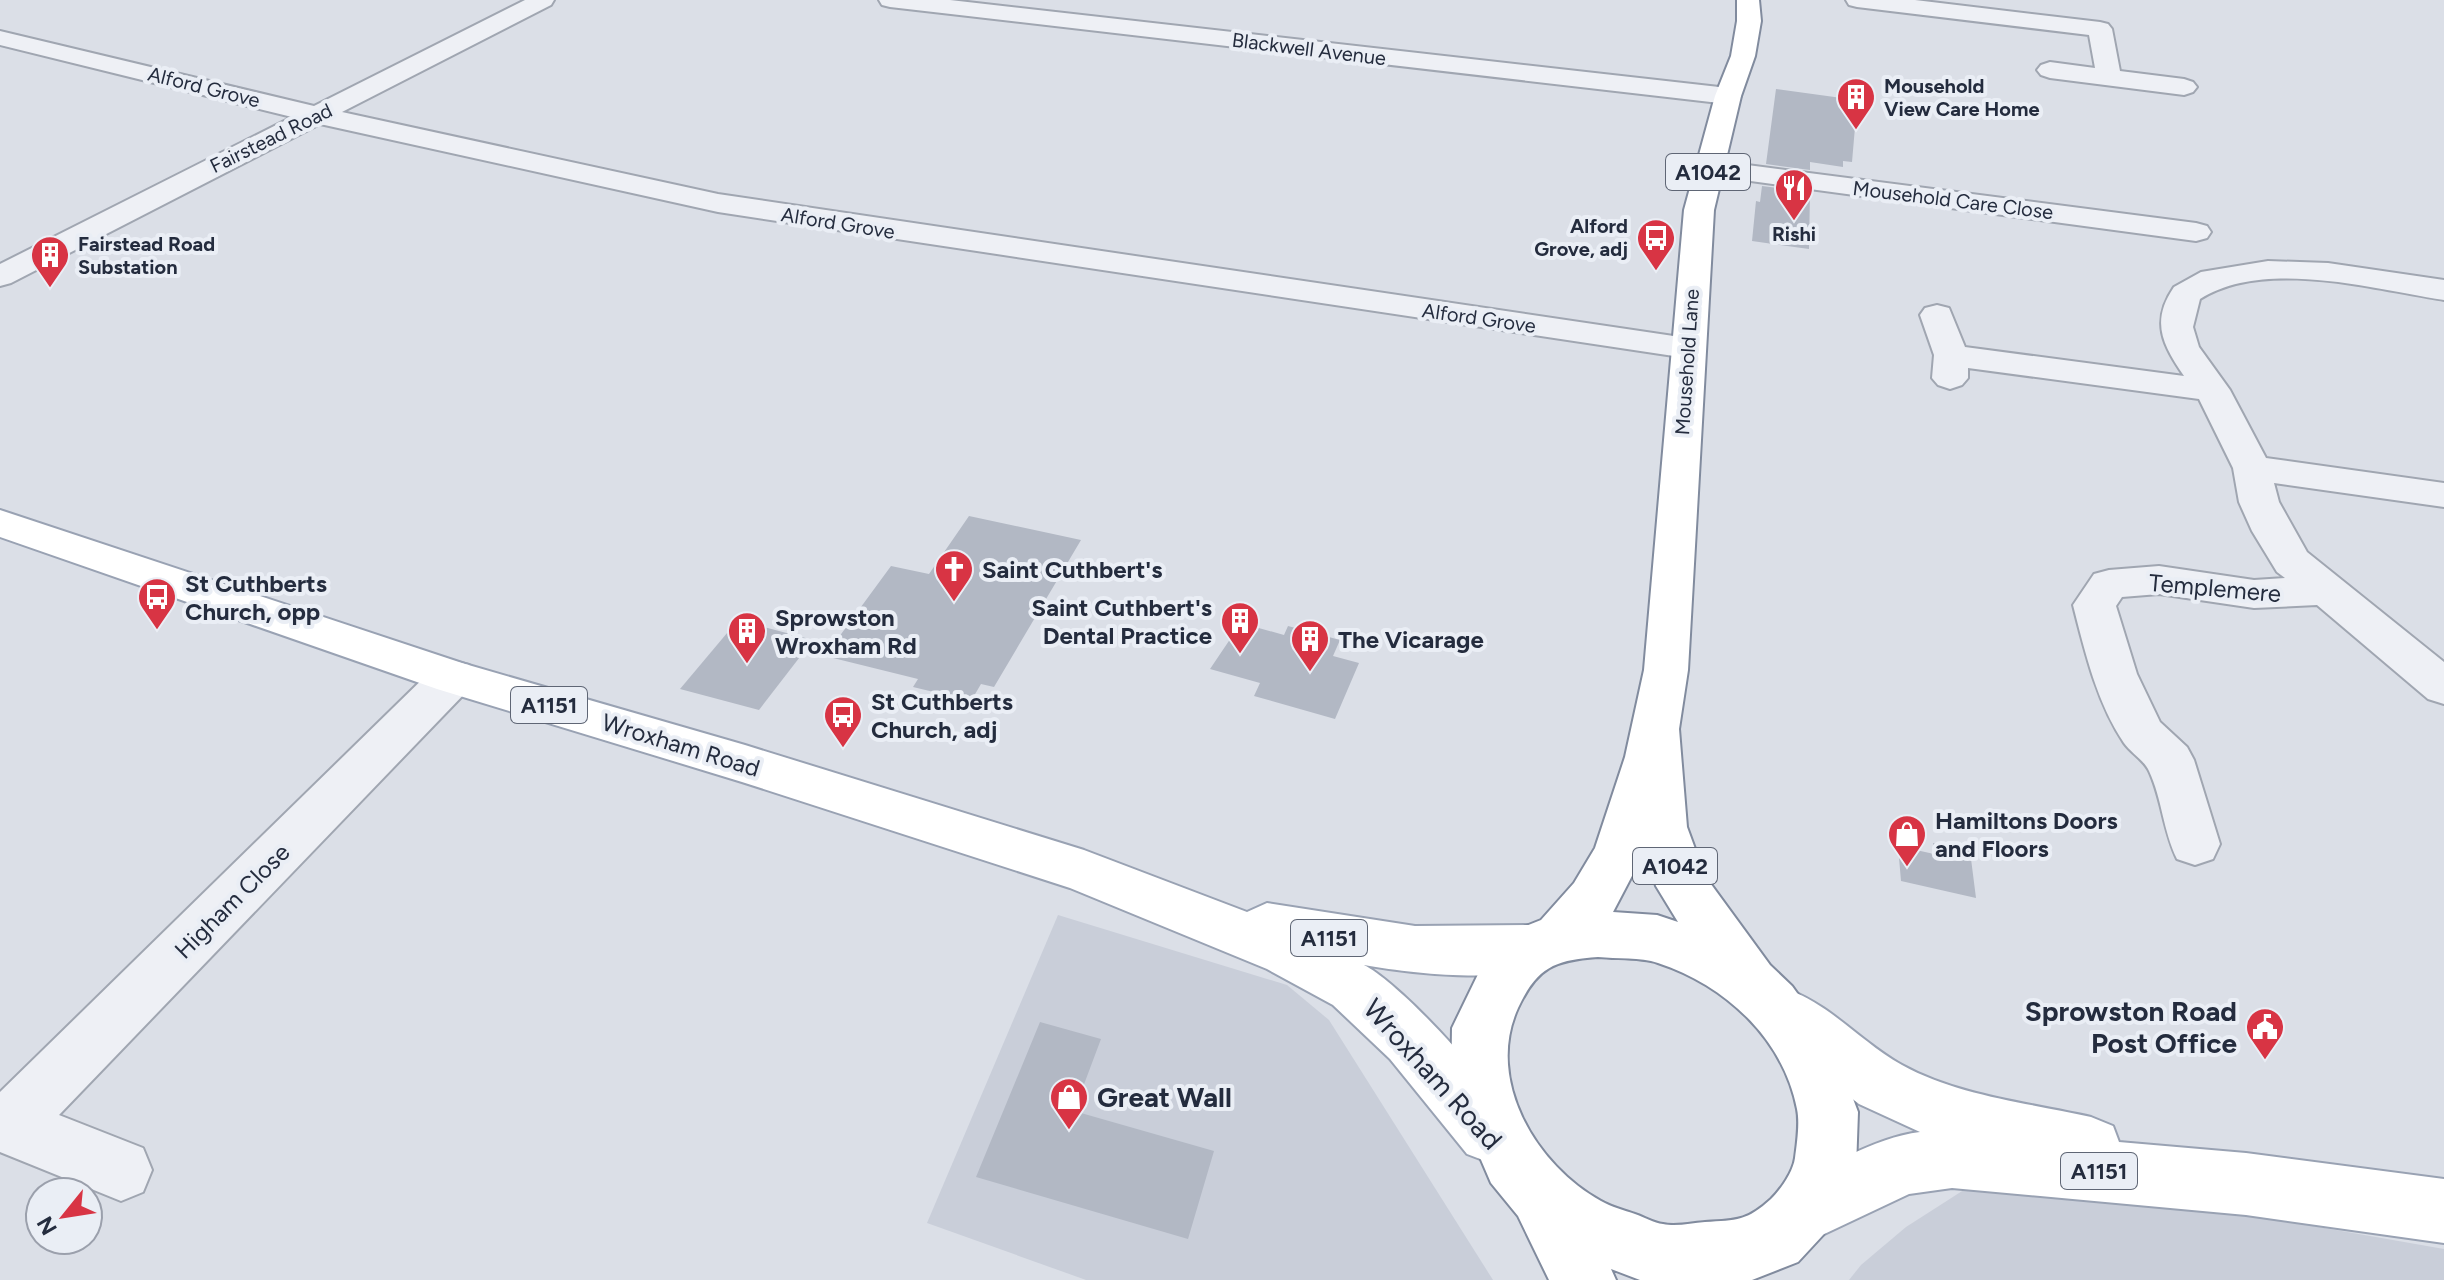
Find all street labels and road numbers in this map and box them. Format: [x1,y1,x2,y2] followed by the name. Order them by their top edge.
[1231,28,1387,70] street label: Blackwell Avenue
[145,61,263,113] street label: Alford Grove
[206,98,336,178] street label: Fairstead Road
[1666,154,1750,190] road number: A1042
[1851,176,2055,224] street label: Mousehold Care Close
[780,202,897,244] street label: Alford Grove
[1670,288,1704,436] street label: Mousehold Lane
[1421,298,1538,338] street label: Alford Grove
[2148,568,2282,608] street label: Templemere
[511,687,587,723] road number: A1151
[599,707,763,783] street label: Wroxham Road
[169,838,295,964] street label: Higham Close
[1633,848,1717,884] road number: A1042
[1291,920,1367,956] road number: A1151
[1357,992,1509,1156] street label: Wroxham Road
[2061,1153,2137,1189] road number: A1151

